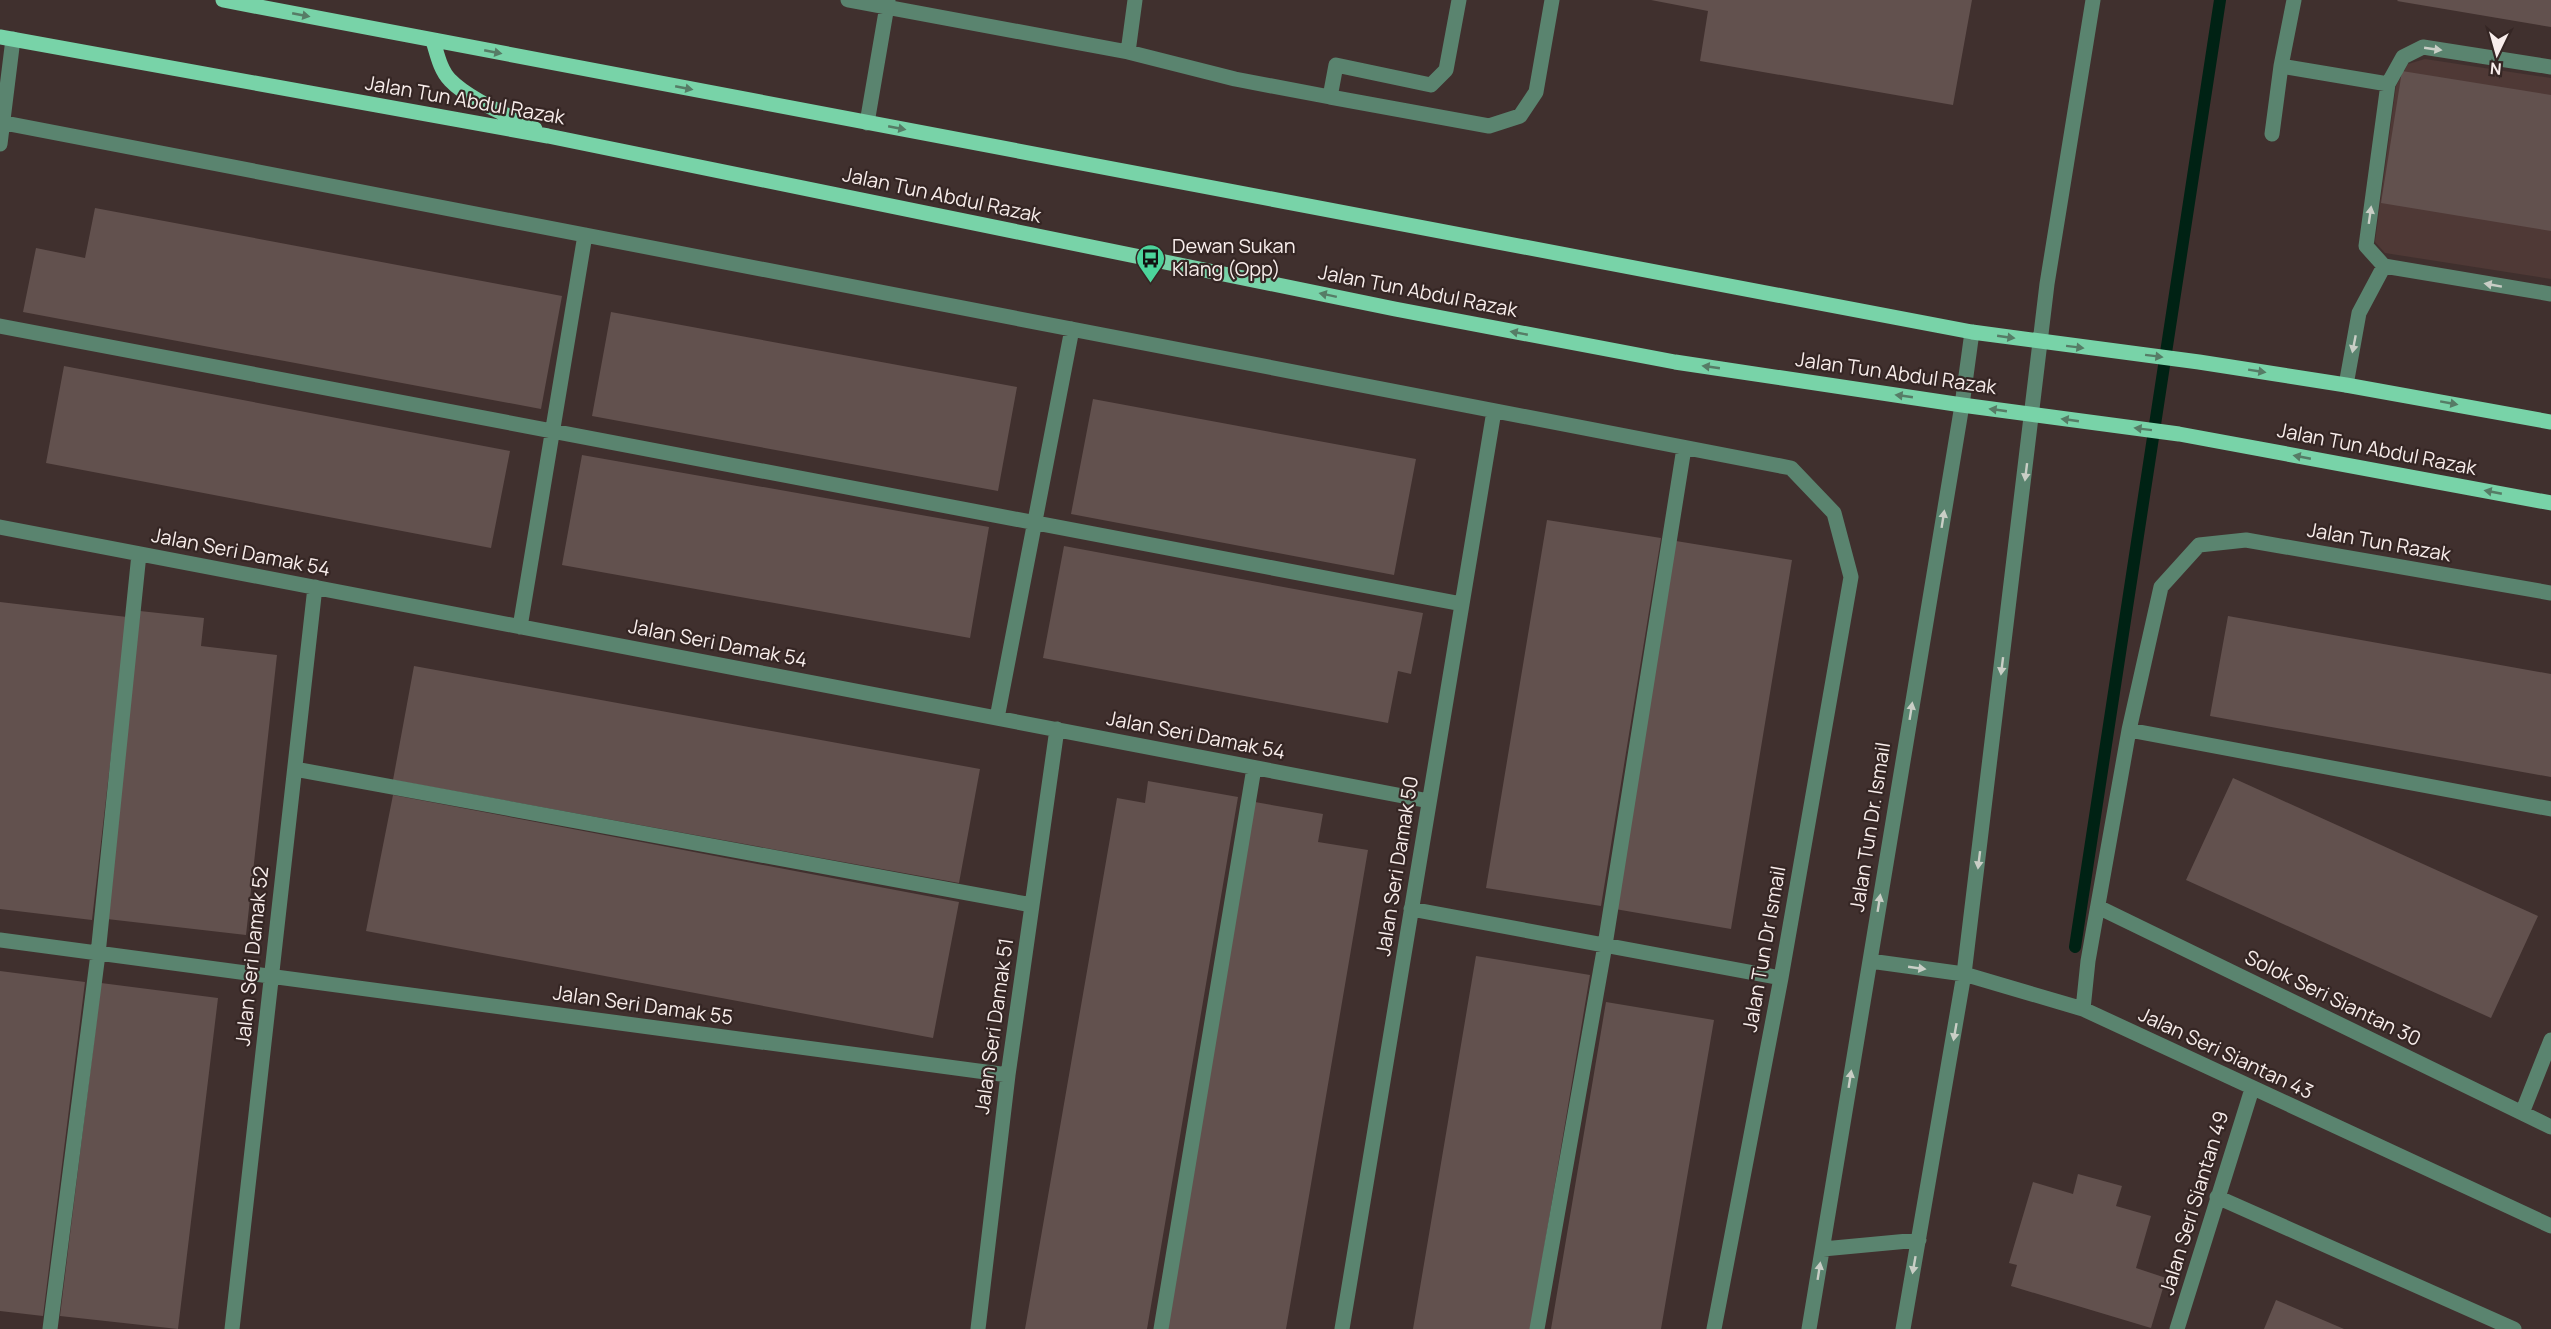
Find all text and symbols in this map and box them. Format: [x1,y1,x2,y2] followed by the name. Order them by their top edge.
[292,11,311,20] one-way arrow
[2467,24,2527,84] north arrow
[2424,45,2443,54] one-way arrow
[483,48,502,57] one-way arrow
[2489,57,2502,80] text: N
[363,69,568,131] street label: Jalan Tun Abdul Razak
[675,84,694,93] one-way arrow
[887,124,906,133] one-way arrow
[840,160,1045,229] street label: Jalan Tun Abdul Razak
[2366,205,2375,224] one-way arrow
[1172,232,1296,282] place label: Dewan Sukan Klang (Opp)
[1135,242,1167,284] bus stop icon: Dewan Sukan Klang (Opp)
[1316,258,1521,323] street label: Jalan Tun Abdul Razak
[2484,280,2503,289] one-way arrow
[1318,290,1337,299] one-way arrow
[1510,328,1529,337] one-way arrow
[1997,333,2016,342] one-way arrow
[2349,334,2358,353] one-way arrow
[2066,342,2085,351] one-way arrow
[1794,345,1999,400] street label: Jalan Tun Abdul Razak
[2145,352,2164,361] one-way arrow
[1702,363,1721,372] one-way arrow
[2248,367,2267,376] one-way arrow
[1894,392,1913,401] one-way arrow
[2440,399,2459,408] one-way arrow
[1988,405,2007,414] one-way arrow
[2060,415,2079,424] one-way arrow
[2275,416,2480,481] street label: Jalan Tun Abdul Razak
[2133,425,2152,434] one-way arrow
[2292,452,2311,461] one-way arrow
[2021,463,2031,482] one-way arrow
[2484,488,2503,497] one-way arrow
[1939,509,1948,528] one-way arrow
[2305,516,2454,568] street label: Jalan Tun Razak
[149,521,333,582] street label: Jalan Seri Damak 54
[626,612,810,673] street label: Jalan Seri Damak 54
[1998,657,2007,676] one-way arrow
[1907,701,1916,720] one-way arrow
[1104,704,1288,765] street label: Jalan Seri Damak 54
[1843,740,1896,914] street label: Jalan Tun Dr. Ismail
[1369,774,1424,958] street label: Jalan Seri Damak 50
[1974,850,1983,869] one-way arrow
[1736,864,1791,1034] street label: Jalan Tun Dr Ismail
[229,865,274,1047] street label: Jalan Seri Damak 52
[1875,894,1884,913] one-way arrow
[968,936,1019,1116] street label: Jalan Seri Damak 51
[2241,943,2426,1052] street label: Solok Seri Siantan 30
[1908,963,1927,972] one-way arrow
[551,979,735,1031] street label: Jalan Seri Damak 55
[2135,1000,2318,1105] street label: Jalan Seri Siantan 43
[1950,1022,1959,1041] one-way arrow
[1846,1069,1855,1088] one-way arrow
[2153,1108,2234,1298] street label: Jalan Seri Siantan 49
[1910,1256,1919,1275] one-way arrow
[1815,1262,1824,1281] one-way arrow

